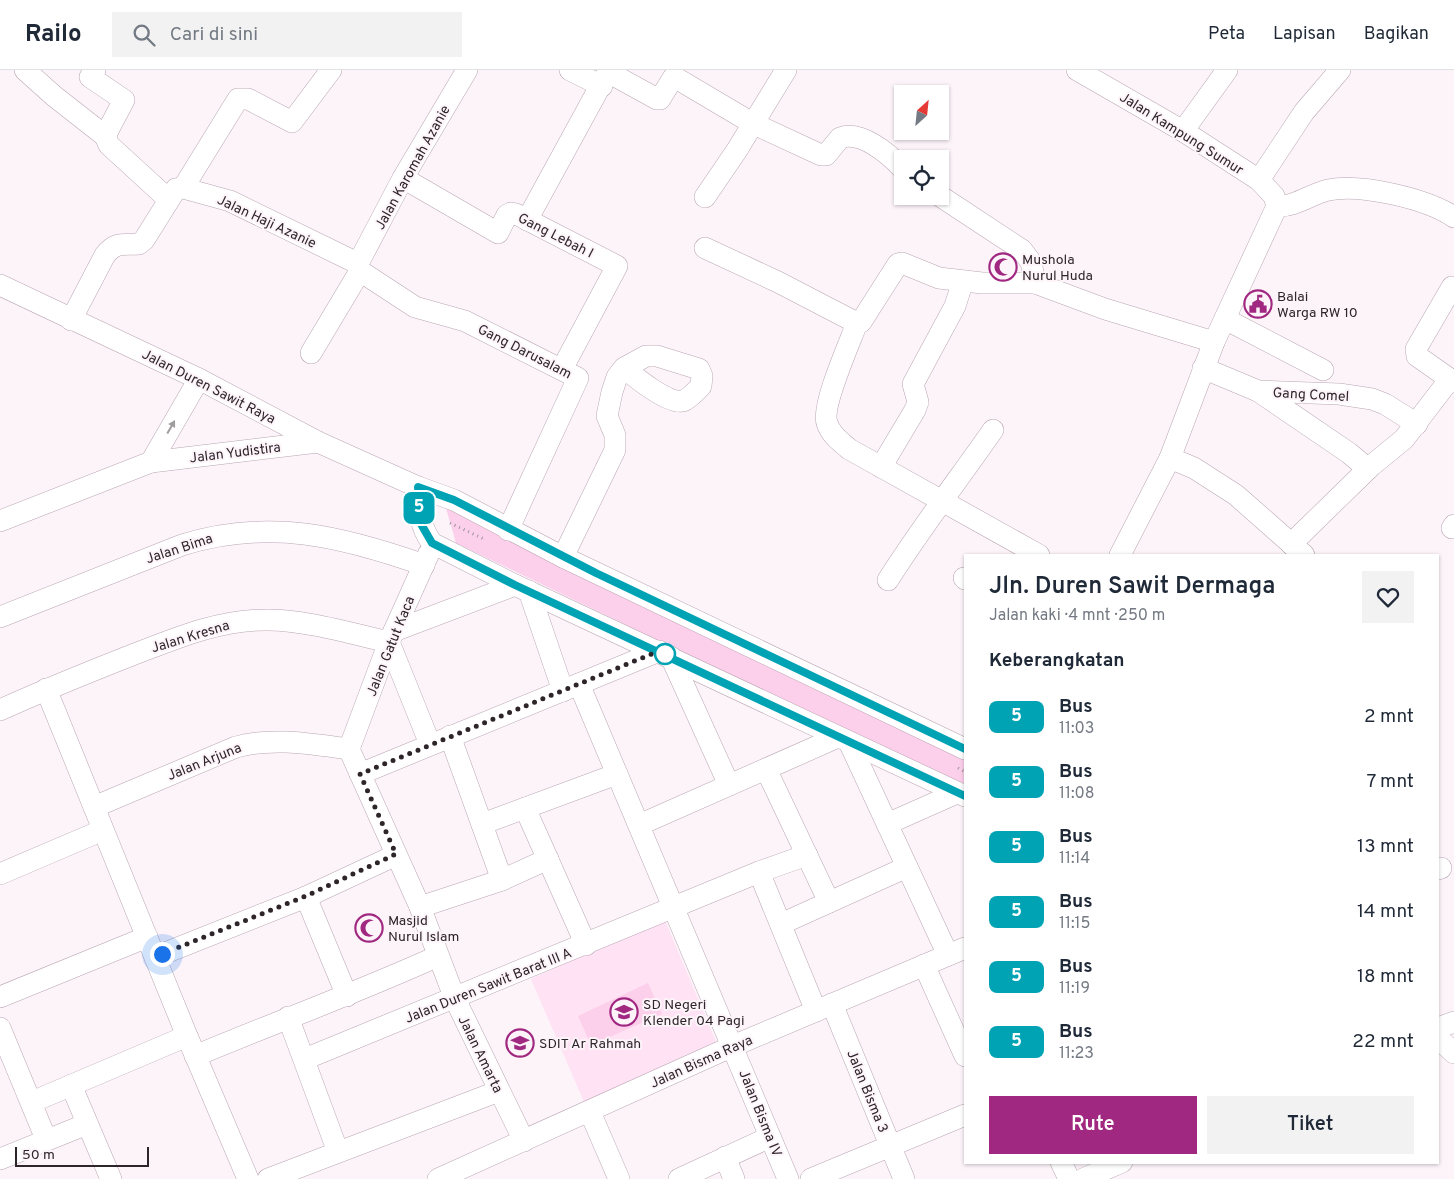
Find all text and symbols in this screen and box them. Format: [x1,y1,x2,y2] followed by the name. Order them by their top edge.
[112,12,462,57] search box
[25,20,82,50] text: Railo
[130,21,158,49] icon: search
[170,23,258,47] text: Cari di sini
[1208,23,1245,46] text: Peta
[1273,23,1336,46] text: Lapisan
[1364,23,1429,46] text: Bagikan
[894,85,949,140] north arrow
[894,85,949,205] map controls
[1116,89,1247,180] street label: Jalan Kampung Sumur
[372,102,455,233] street label: Jalan Karomah Azanie
[894,150,949,205] button: locate
[214,192,319,253] street label: Jalan Haji Azanie
[515,210,596,263] street label: Gang Lebah I
[988,252,1018,282] mosque icon: Mushola Nurul Huda
[1022,252,1093,285] place label: Mushola Nurul Huda
[1243,289,1273,319] public building icon: Balai Warga RW 10
[1277,289,1358,322] place label: Balai Warga RW 10
[474,321,574,383] street label: Gang Darusalam
[139,346,278,428] street label: Jalan Duren Sawit Raya
[1272,385,1350,406] street label: Gang Comel
[167,420,175,435] one-way arrow
[189,439,282,468] street label: Jalan Yudistira
[403,492,435,524] line badge: 5
[414,496,425,519] text: 5
[144,531,215,568] street label: Jalan Bima
[1362,571,1414,623] button: heart
[989,572,1275,602] text: Jln. Duren Sawit Dermaga
[364,594,419,699] street label: Jalan Gatut Kaca
[989,606,1165,626] text: Jalan kaki · 4 mnt · 250 m
[149,617,232,657] street label: Jalan Kresna
[654,643,676,665] unlabelled marker
[989,649,1125,673] text: Keberangkatan
[1059,695,1093,719] text: Bus
[1011,705,1022,728] text: 5
[1364,705,1414,729] text: 2 mnt
[1059,719,1094,739] text: 11:03
[165,740,244,785] street label: Jalan Arjuna
[1059,760,1093,784] text: Bus
[1011,770,1022,793] text: 5
[1366,770,1414,794] text: 7 mnt
[1059,784,1095,804] text: 11:08
[1059,825,1093,849] text: Bus
[1011,835,1022,858] text: 5
[1357,835,1414,859] text: 13 mnt
[1059,849,1090,869] text: 11:14
[1059,890,1093,914] text: Bus
[1011,900,1022,923] text: 5
[1357,900,1414,924] text: 14 mnt
[354,913,384,943] mosque icon: Masjid Nurul Islam
[388,913,459,946] place label: Masjid Nurul Islam
[1059,914,1090,934] text: 11:15
[150,942,175,967] your location
[403,945,574,1028] street label: Jalan Duren Sawit Barat III A
[1059,955,1093,979] text: Bus
[1011,965,1022,988] text: 5
[1357,965,1414,989] text: 18 mnt
[1059,979,1090,999] text: 11:19
[609,997,639,1027] school or university icon: SD Negeri Klender 04 Pagi
[643,997,744,1030] place label: SD Negeri Klender 04 Pagi
[454,1013,506,1096] street label: Jalan Amarta
[1059,1020,1093,1044] text: Bus
[505,1028,535,1058] school or university icon: SDIT Ar Rahmah
[1011,1030,1022,1053] text: 5
[1352,1030,1414,1054] text: 22 mnt
[648,1032,755,1093] street label: Jalan Bisma Raya
[539,1036,641,1053] place label: SDIT Ar Rahmah
[1059,1044,1094,1064] text: 11:23
[842,1048,891,1135] street label: Jalan Bisma 3
[734,1068,785,1160] street label: Jalan Bisma IV
[989,1096,1197,1154] button: Rute
[1207,1096,1414,1154] button: Tiket
[15,1144,149,1167] scale bar
[22,1147,55,1164] text: 50 m

